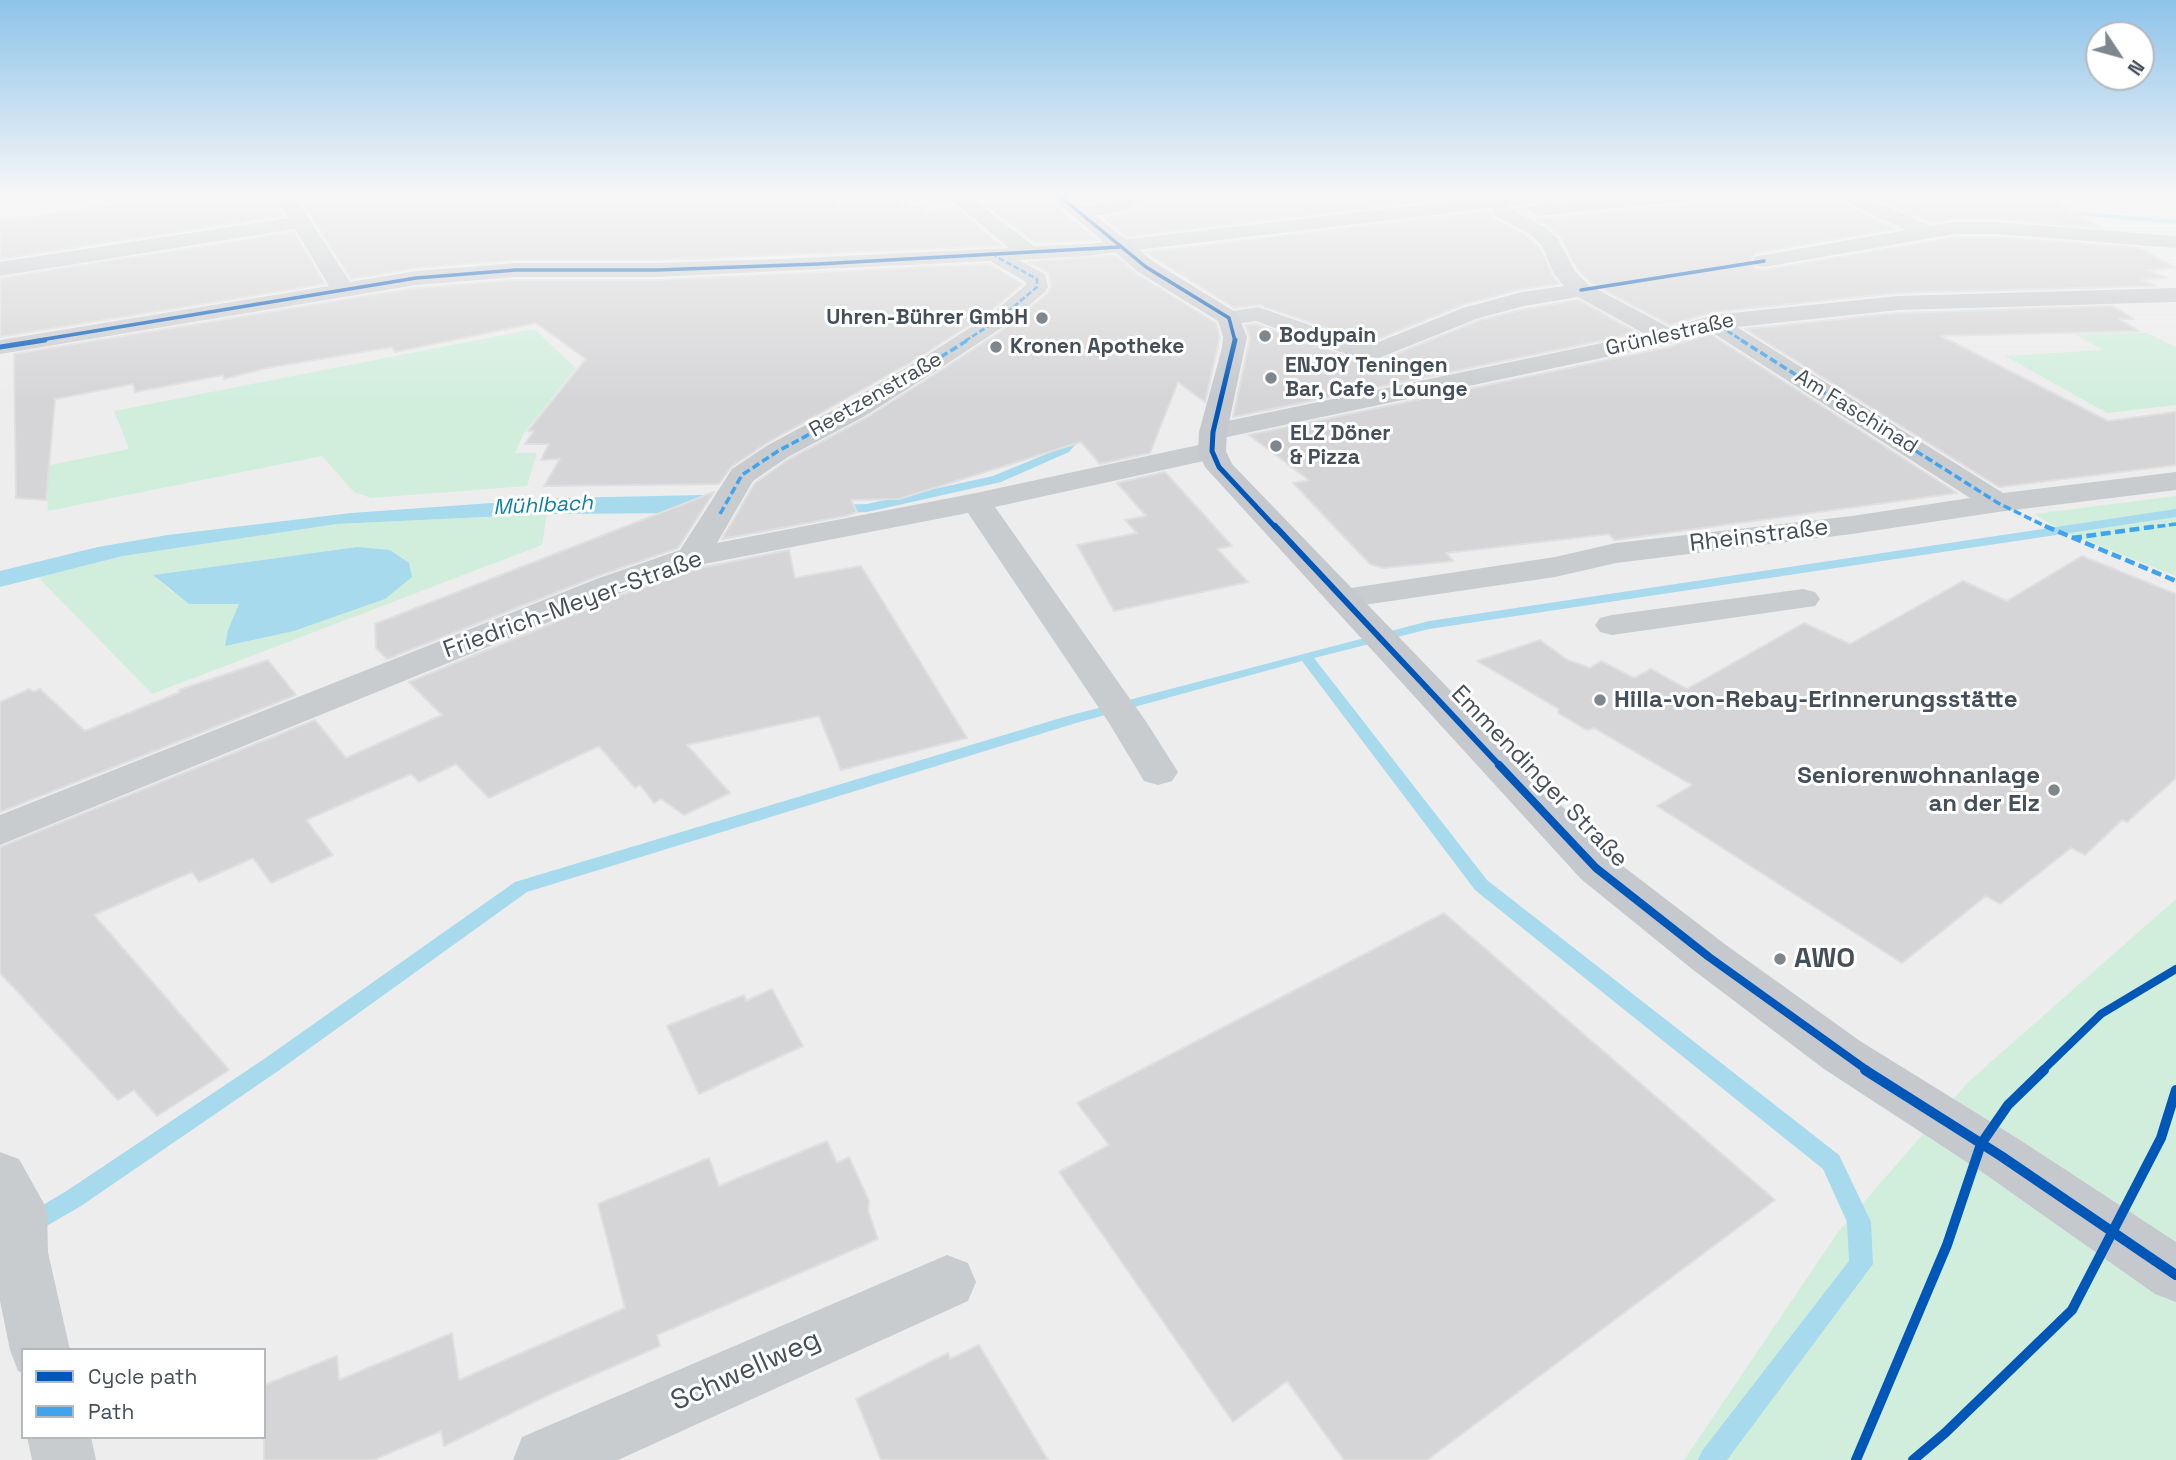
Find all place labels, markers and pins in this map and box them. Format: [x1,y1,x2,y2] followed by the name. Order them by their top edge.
[826,305,1028,331] place label: Uhren-Bührer GmbH
[1034,310,1050,326] marker: Uhren-Bührer GmbH
[1279,323,1376,349] place label: Bodypain
[1257,328,1273,344] marker: Bodypain
[1010,334,1184,360] place label: Kronen Apotheke
[988,339,1004,355] marker: Kronen Apotheke
[1285,353,1468,403] place label: ENJOY Teningen Bar, Cafe , Lounge
[1263,370,1279,386] marker: ENJOY Teningen Bar, Cafe , Lounge
[1290,421,1391,471] place label: ELZ Döner & Pizza
[1268,438,1284,454] marker: ELZ Döner & Pizza
[1614,686,2018,714] place label: Hilla-von-Rebay-Erinnerungsstätte
[1592,692,1608,708] marker: Hilla-von-Rebay-Erinnerungsstätte
[1797,762,2040,818] place label: Seniorenwohnanlage an der Elz
[2046,782,2062,798] marker: Seniorenwohnanlage an der Elz
[1794,942,1855,976] place label: AWO
[1772,951,1788,967] marker: AWO

